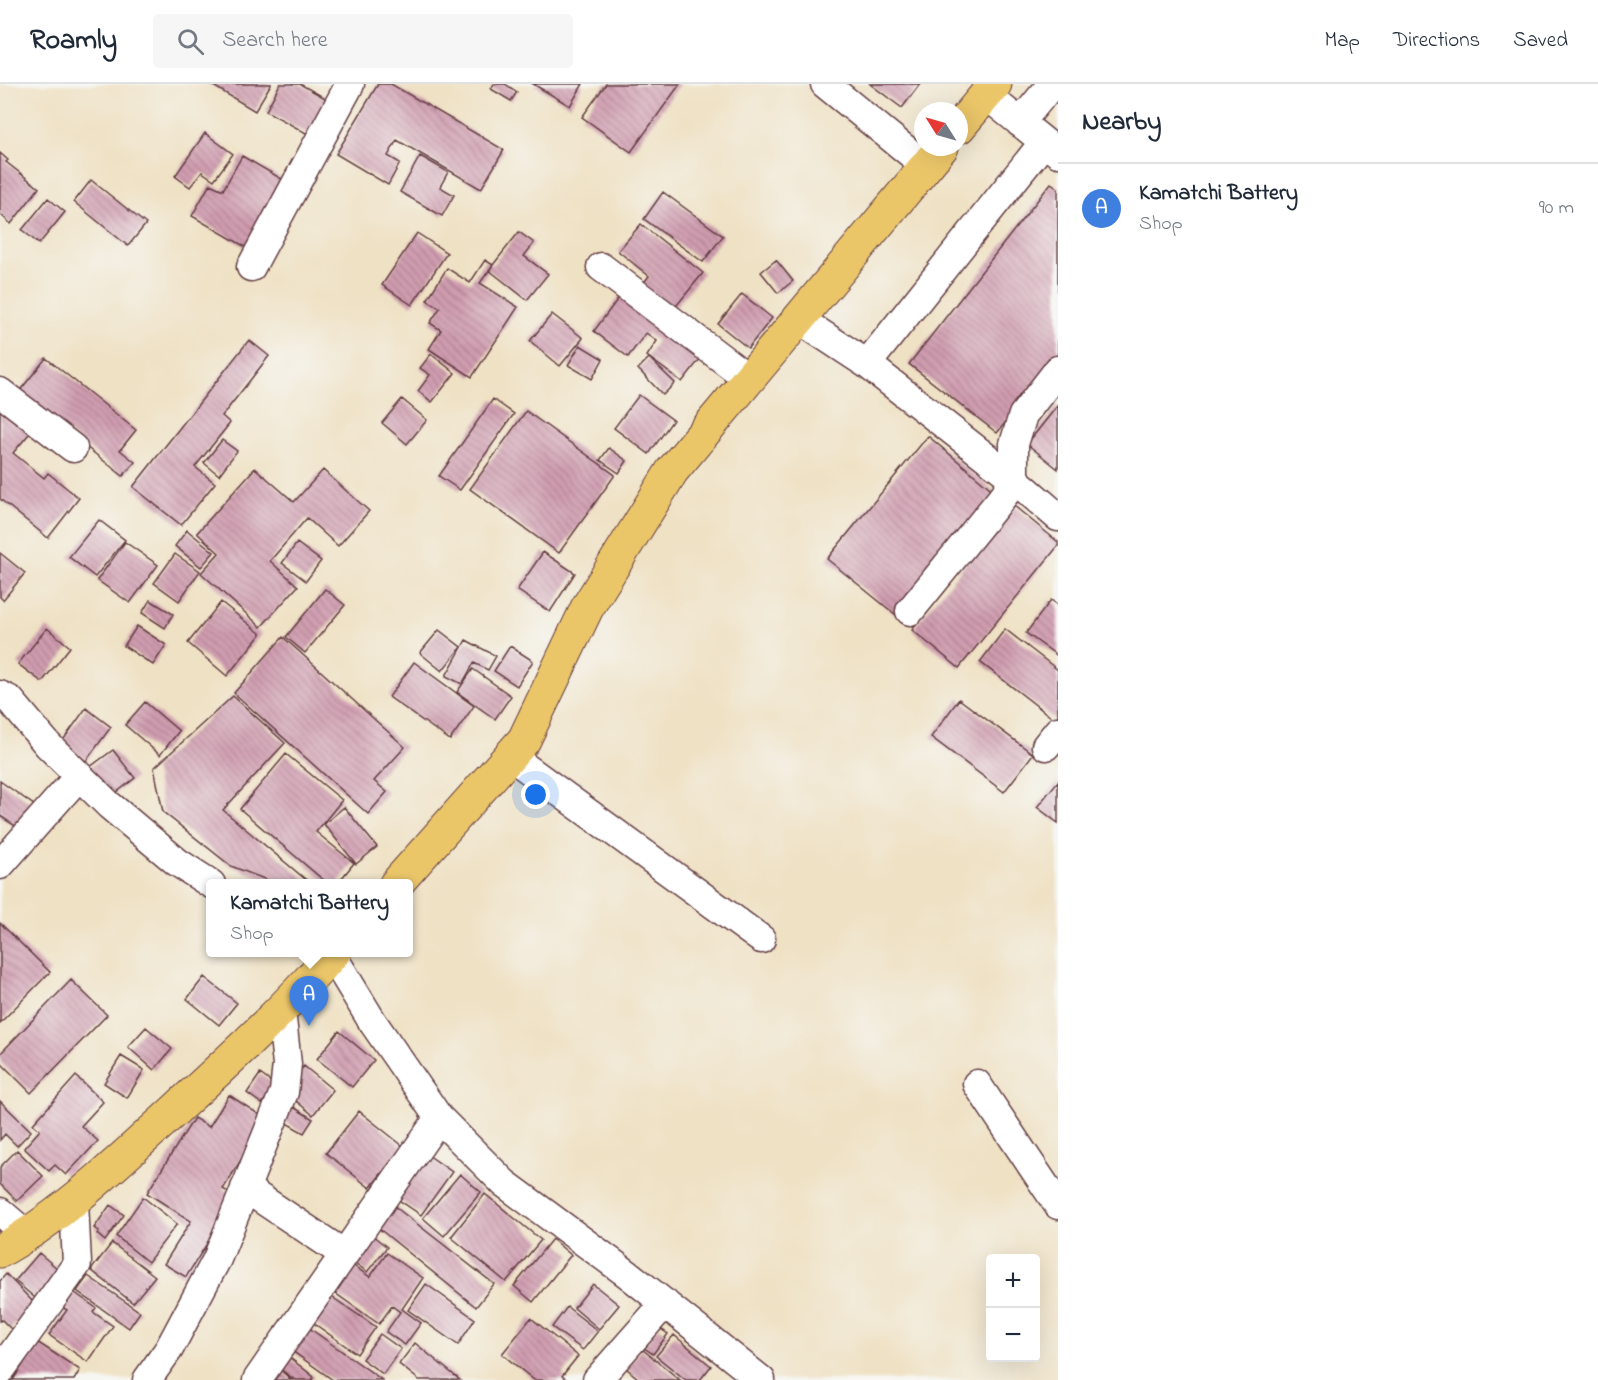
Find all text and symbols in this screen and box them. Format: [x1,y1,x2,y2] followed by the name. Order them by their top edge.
[153,14,573,68] search box
[30,21,117,62] text: Roamly
[174,25,207,58] icon: search
[222,25,328,57] text: Search here
[1324,26,1360,56] text: Map
[1393,26,1480,56] text: Directions
[1513,26,1568,56] text: Saved
[914,102,968,156] north arrow
[1082,104,1161,142] text: Nearby
[1139,178,1298,210] text: Kamatchi Battery
[1095,194,1108,223] text: A
[1539,194,1574,223] text: 90 m
[1139,210,1183,239] text: Shop
[521,780,550,809] your location
[206,879,413,957] popup
[230,888,389,920] text: Kamatchi Battery
[230,920,274,949] text: Shop
[290,976,328,1026] pin: A
[986,1254,1040,1362] map controls
[986,1254,1040,1308] button: +
[986,1308,1040,1362] button: −

